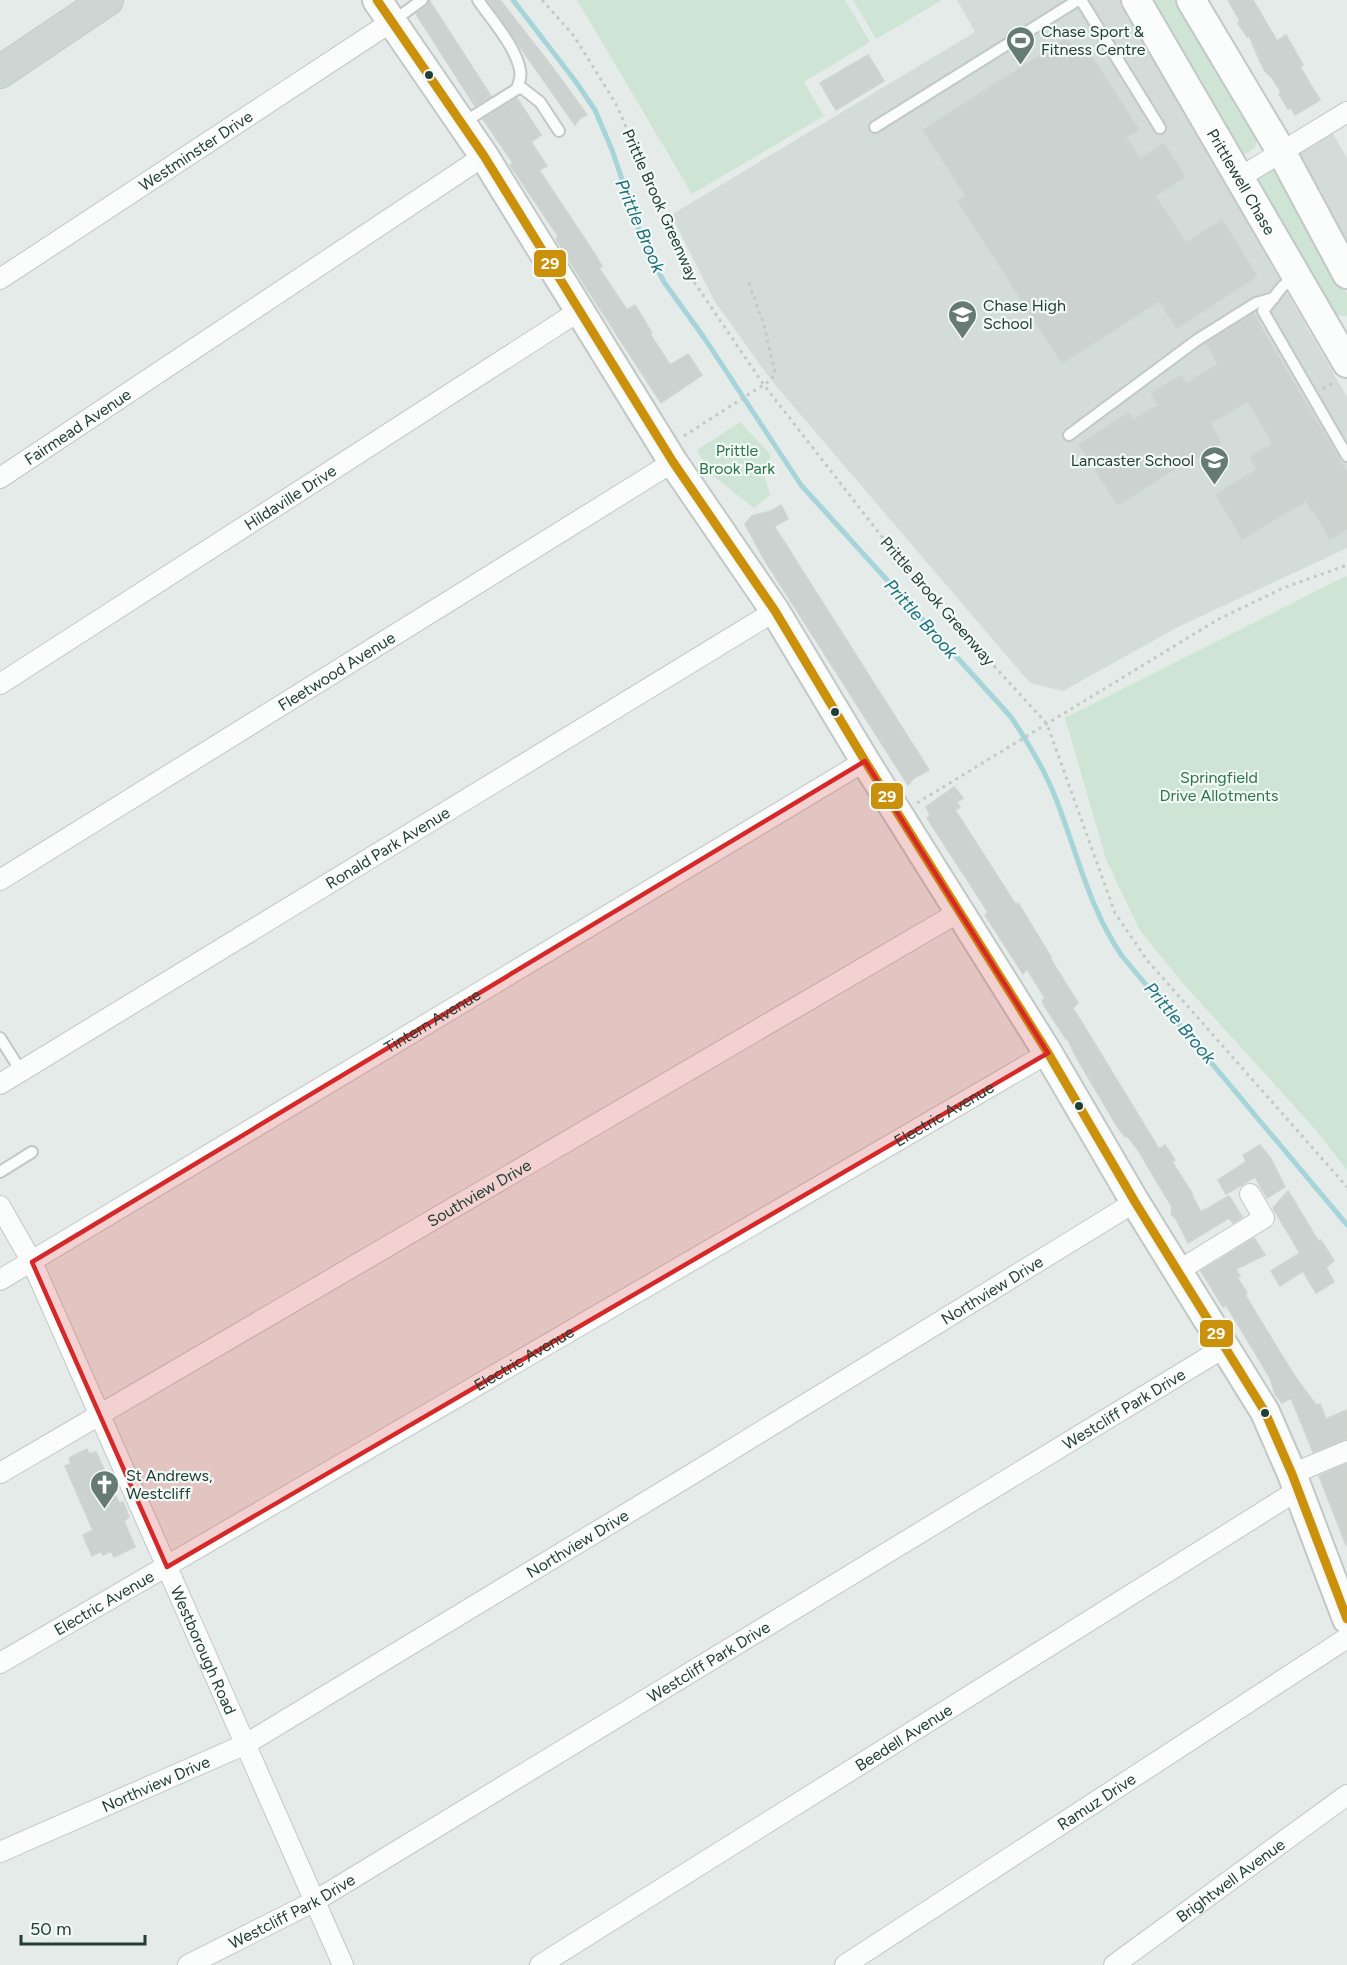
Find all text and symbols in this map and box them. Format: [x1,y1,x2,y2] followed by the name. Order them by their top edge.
[1041,22,1146,59] place label: Chase Sport & Fitness Centre
[1004,24,1036,66] sports icon: Chase Sport & Fitness Centre
[423,69,435,81] unlabelled marker
[135,107,256,195] street label: Westminster Drive
[1203,125,1279,238] street label: Prittlewell Chase
[619,126,703,284] street label: Prittle Brook Greenway
[611,176,669,276] water label: Prittle Brook
[533,249,567,278] line badge: 29
[541,254,559,273] text: 29
[983,296,1066,333] place label: Chase High School
[946,298,978,340] school or university icon: Chase High School
[21,385,135,469] street label: Fairmead Avenue
[699,441,775,478] park label: Prittle Brook Park
[1199,444,1231,486] school or university icon: Lancaster School
[1071,451,1194,470] place label: Lancaster School
[241,461,340,534] street label: Hildaville Drive
[877,533,999,669] street label: Prittle Brook Greenway
[880,575,962,663] water label: Prittle Brook
[275,628,399,715] street label: Fleetwood Avenue
[829,706,841,718] unlabelled marker
[1160,768,1278,805] park label: Springfield Drive Allotments
[870,782,904,810] line badge: 29
[878,787,896,806] text: 29
[322,803,454,893] street label: Ronald Park Avenue
[1140,978,1221,1069] water label: Prittle Brook
[381,985,484,1057] street label: Tintern Avenue
[891,1077,998,1151] street label: Electric Avenue
[1073,1100,1085,1112] unlabelled marker
[424,1155,535,1231] street label: Southview Drive
[938,1252,1047,1329] street label: Northview Drive
[1199,1319,1234,1348] line badge: 29
[471,1322,578,1395] street label: Electric Avenue
[1207,1324,1225,1343] text: 29
[1059,1364,1189,1454] street label: Westcliff Park Drive
[1259,1407,1271,1419] unlabelled marker
[126,1466,213,1503] place label: St Andrews, Westcliff
[89,1468,121,1510] church icon: St Andrews, Westcliff
[523,1506,632,1582] street label: Northview Drive
[51,1566,158,1640] street label: Electric Avenue
[167,1583,240,1718] street label: Westborough Road
[644,1617,774,1706] street label: Westcliff Park Drive
[852,1700,956,1775] street label: Beedell Avenue
[99,1752,213,1816] street label: Northview Drive
[1054,1769,1140,1834] street label: Ramuz Drive
[1173,1835,1289,1926] street label: Brightwell Avenue
[226,1870,359,1953] street label: Westcliff Park Drive
[21,1908,146,1946] scale bar
[30,1918,72,1940] text: 50 m

